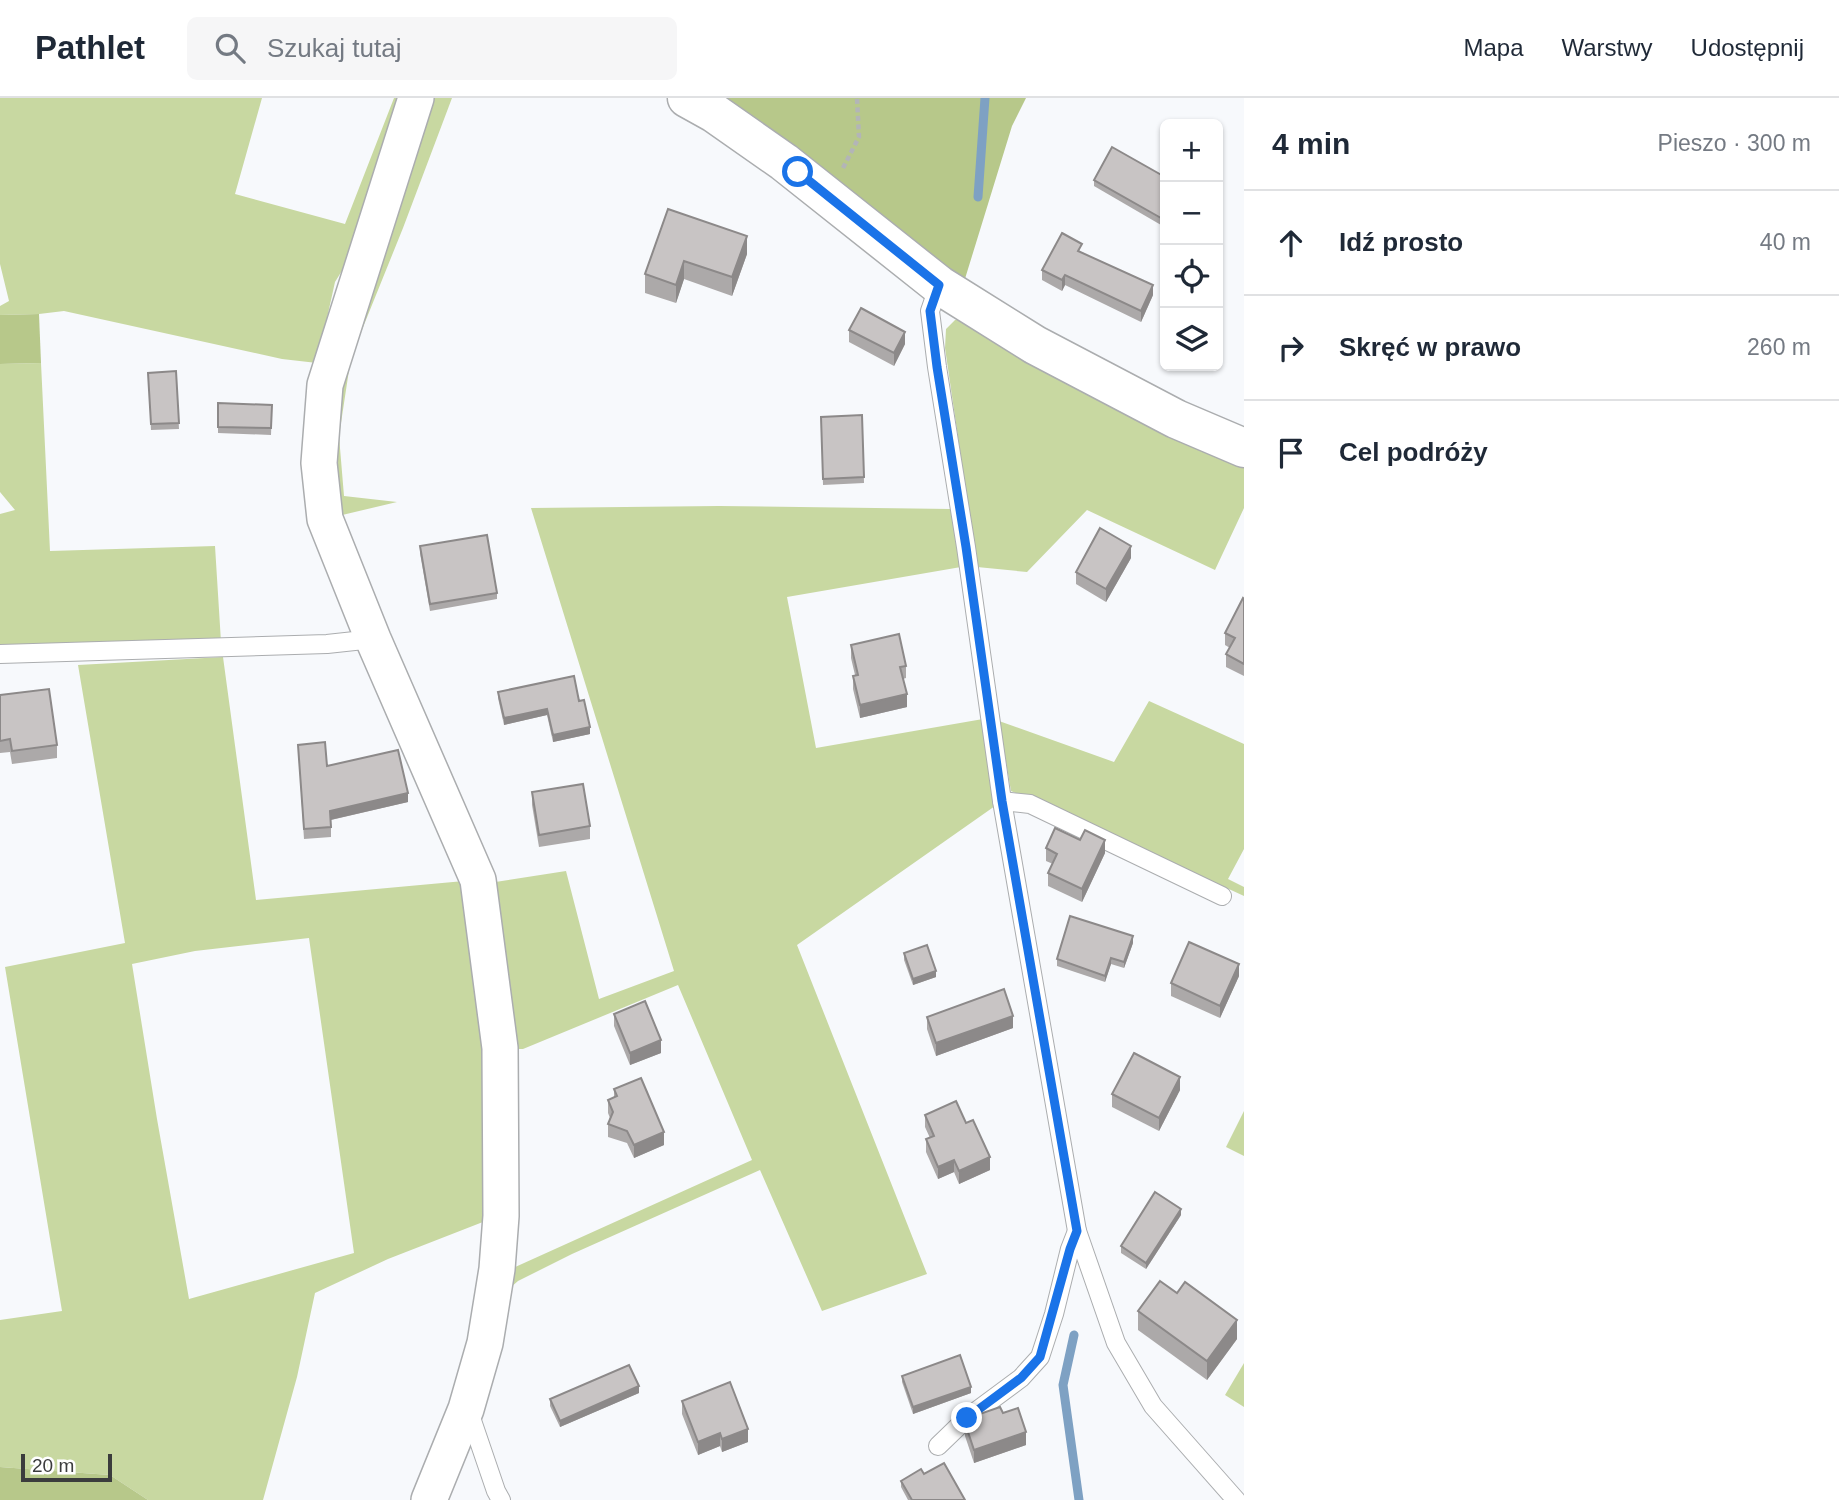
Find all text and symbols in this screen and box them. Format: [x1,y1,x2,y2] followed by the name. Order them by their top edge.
[187,17,677,80] search box
[35,29,145,66] text: Pathlet
[211,29,249,67] icon: search
[267,33,401,63] text: Szukaj tutaj
[1463,34,1523,61] text: Mapa
[1561,34,1653,61] text: Warstwy
[1691,34,1804,61] text: Udostępnij
[1160,119,1223,371] map controls
[1160,119,1223,182] button: +
[1272,127,1350,160] text: 4 min
[1658,130,1811,156] text: Pieszo · 300 m
[782,156,813,187] route start
[1160,182,1223,245] button: −
[1272,224,1310,262] icon: ahead
[1339,227,1463,257] text: Idź prosto
[1760,229,1811,255] text: 40 m
[1160,245,1223,308] button: locate
[1160,308,1223,371] button: layers
[1272,329,1310,367] icon: right
[1339,332,1521,362] text: Skręć w prawo
[1747,334,1811,360] text: 260 m
[1272,434,1310,472] icon: arrive
[1339,437,1488,467] text: Cel podróży
[951,1402,982,1433] route end
[21,1451,112,1483] scale bar
[32,1455,74,1476] text: 20 m

